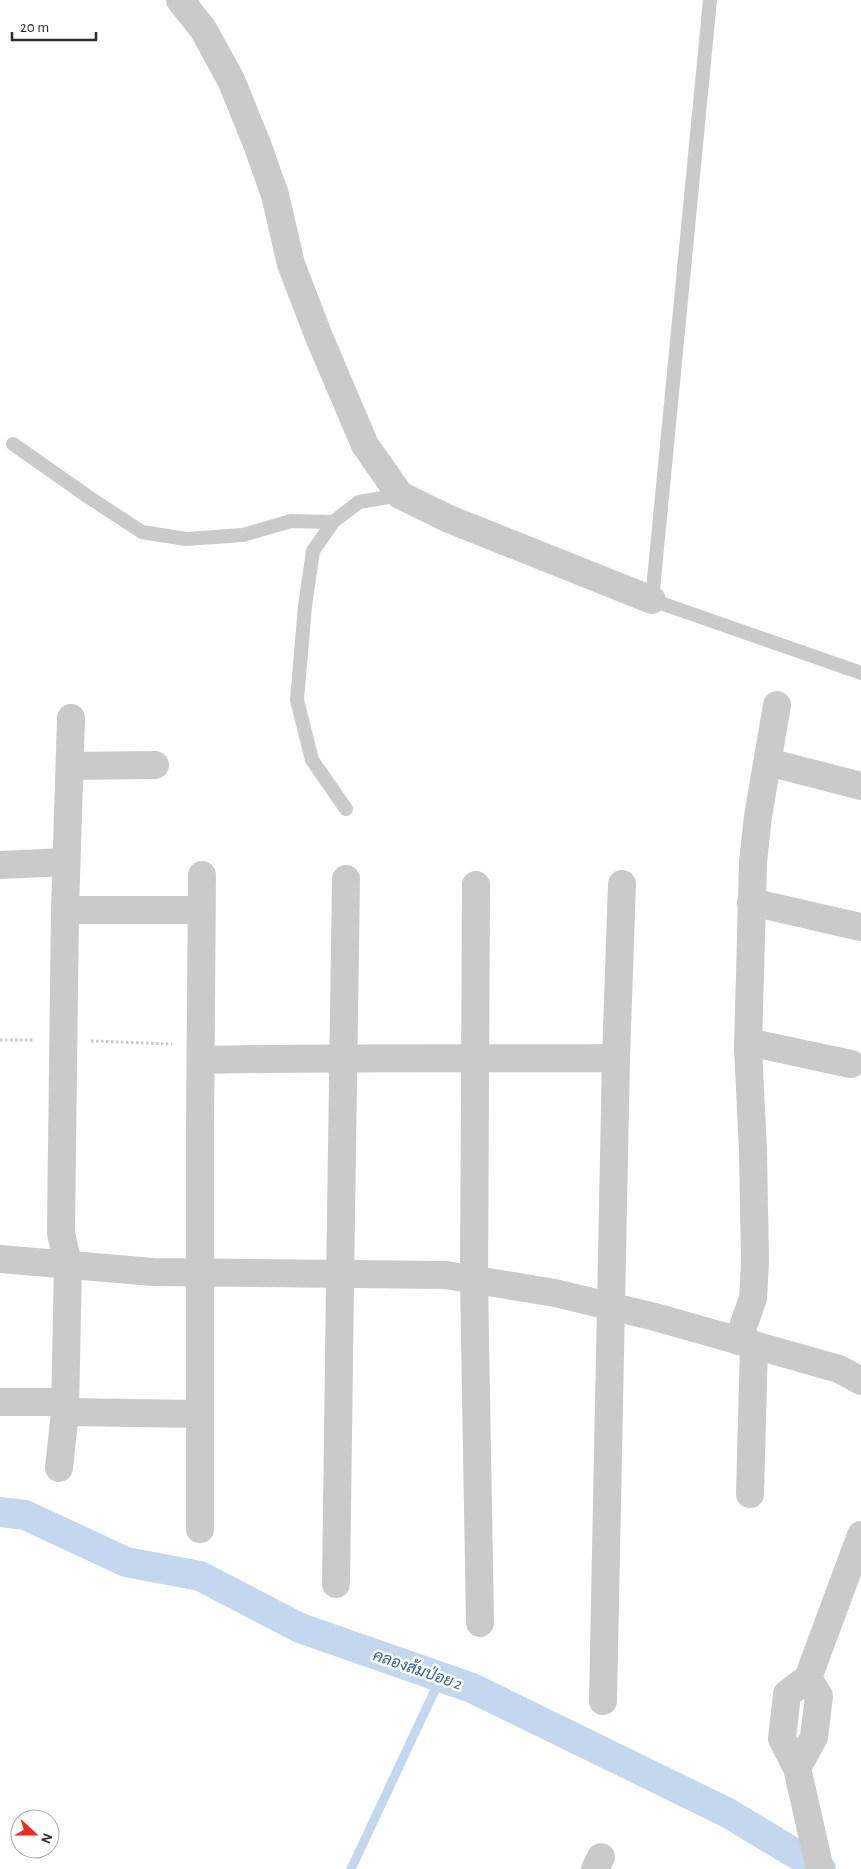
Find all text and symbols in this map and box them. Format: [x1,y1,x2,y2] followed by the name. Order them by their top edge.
[12,10,96,42] scale bar
[20,20,49,35] text: 20 m
[371,1643,466,1693] water label: คลองส้มป่อย 2
[10,1809,60,1859] north arrow
[38,1831,54,1845] text: N

